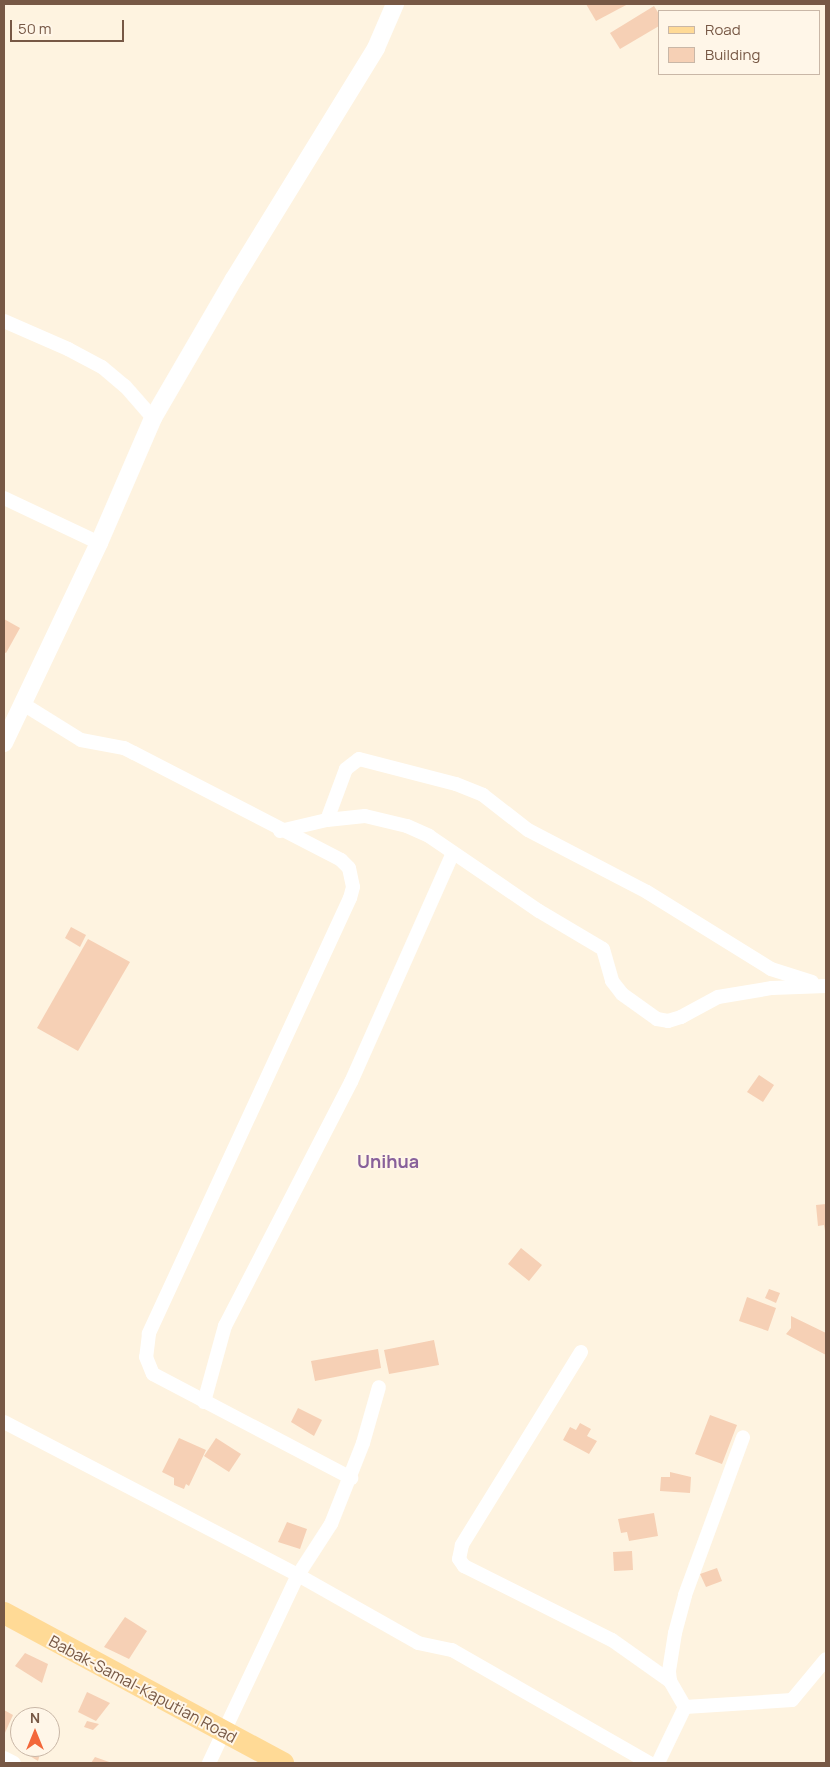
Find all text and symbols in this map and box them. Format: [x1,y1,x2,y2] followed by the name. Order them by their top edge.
[12,10,126,42] scale bar
[658,10,820,75] legend
[18,18,52,39] text: 50 m
[705,19,741,40] text: Road
[705,44,760,65] text: Building
[357,1150,419,1172] district label: Unihua
[46,1631,240,1747] street label: Babak-Samal-Kaputian Road
[10,1707,60,1757] north arrow
[30,1708,40,1727] text: N

